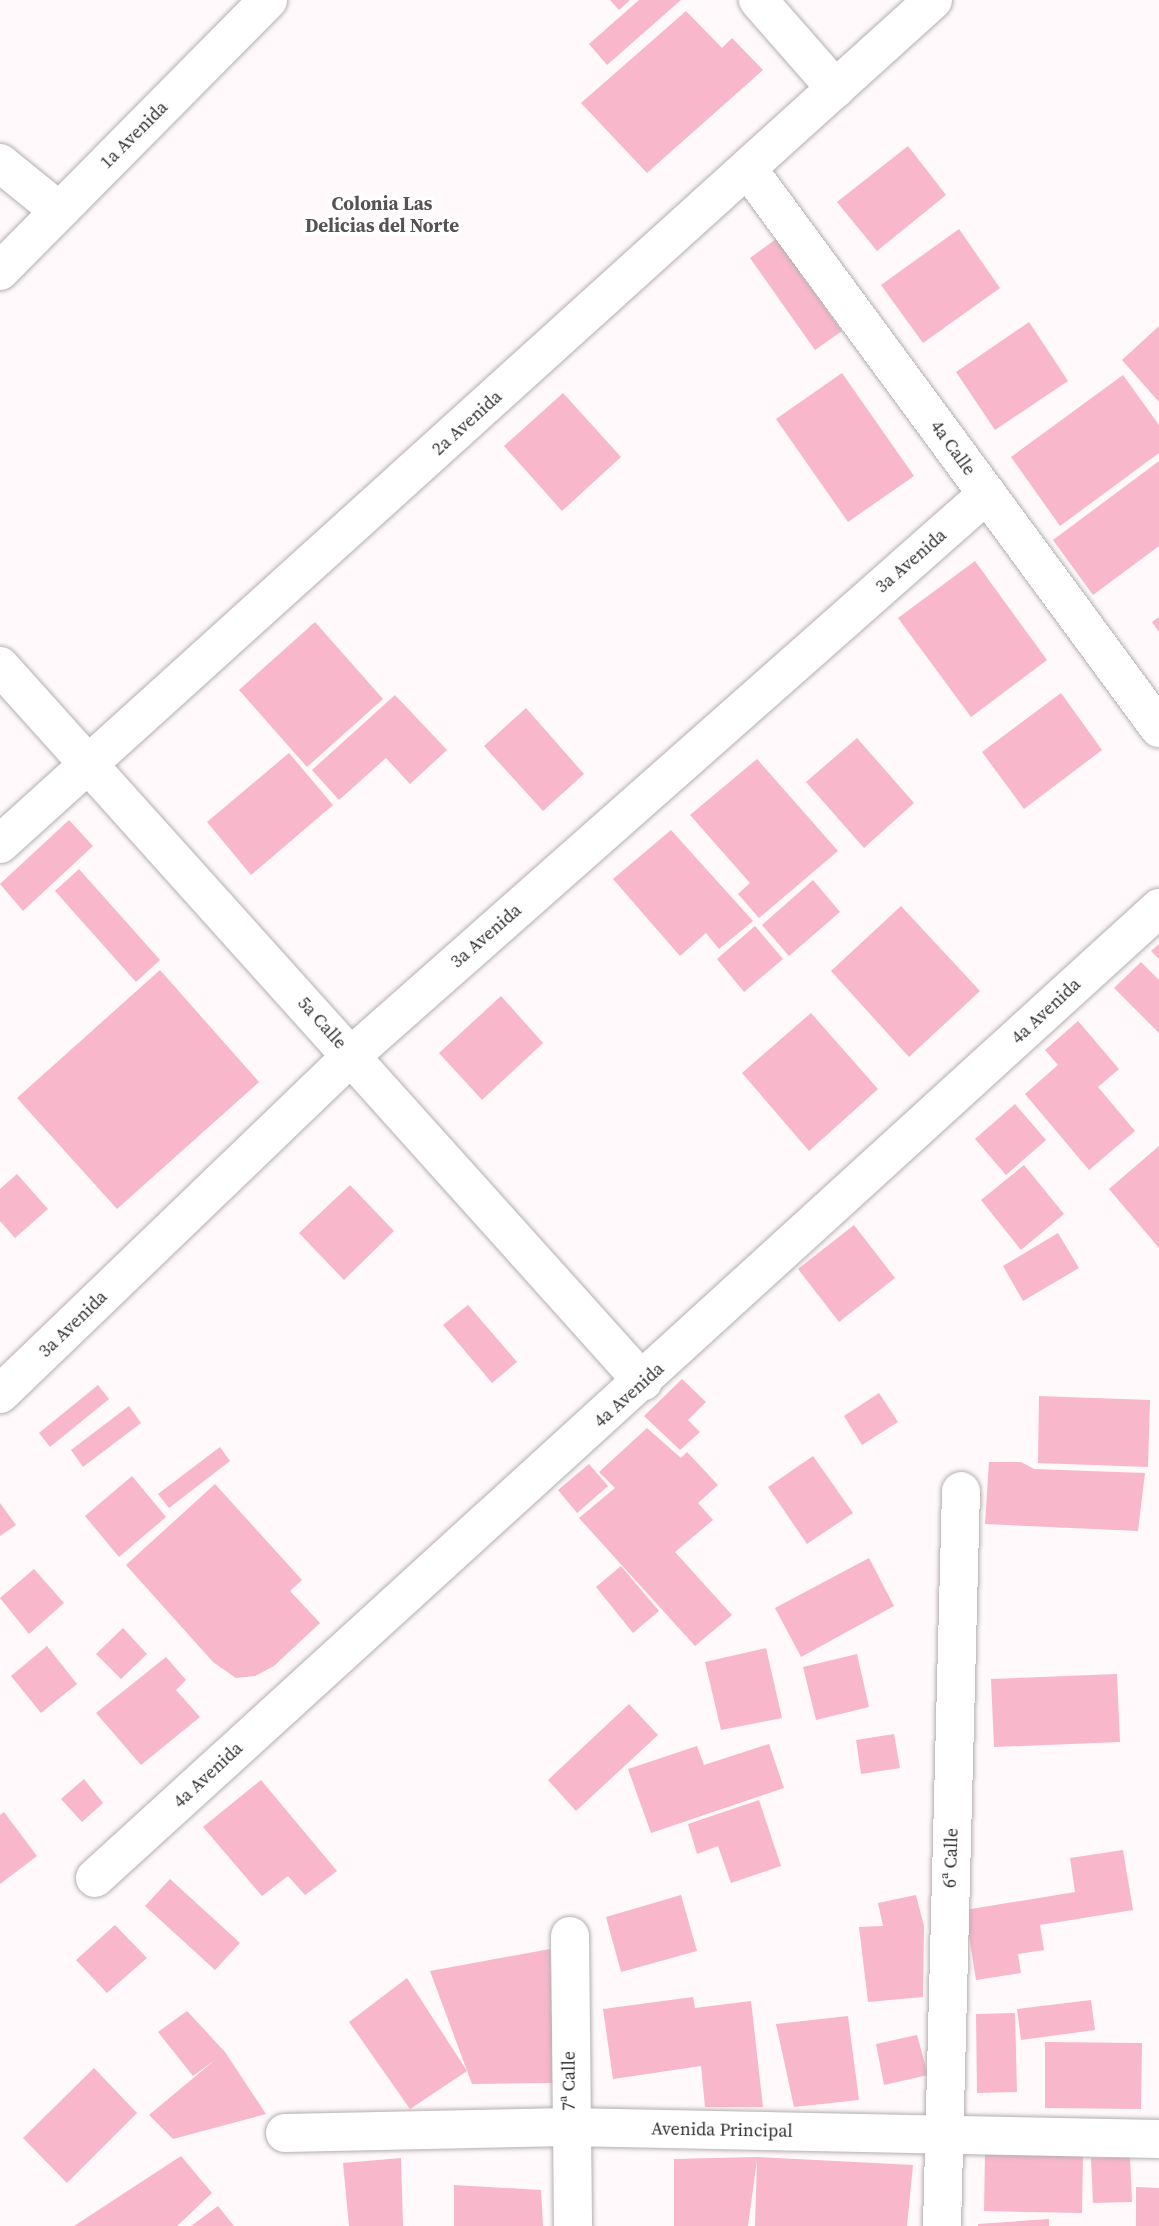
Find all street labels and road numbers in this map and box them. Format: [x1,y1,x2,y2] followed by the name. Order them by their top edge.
[96,97,172,173] street label: 1a Avenida
[428,386,506,460] street label: 2a Avenida
[926,416,980,480] street label: 4a Calle
[871,524,951,598] street label: 3a Avenida
[446,899,526,973] street label: 3a Avenida
[1007,974,1085,1048] street label: 4a Avenida
[293,992,351,1054] street label: 5a Calle
[34,1286,112,1362] street label: 3a Avenida
[590,1358,668,1432] street label: 4a Avenida
[169,1738,247,1812] street label: 4a Avenida
[939,1828,963,1888] street label: 6ª Calle
[558,2051,580,2111] street label: 7ª Calle
[651,2118,793,2142] street label: Avenida Principal

